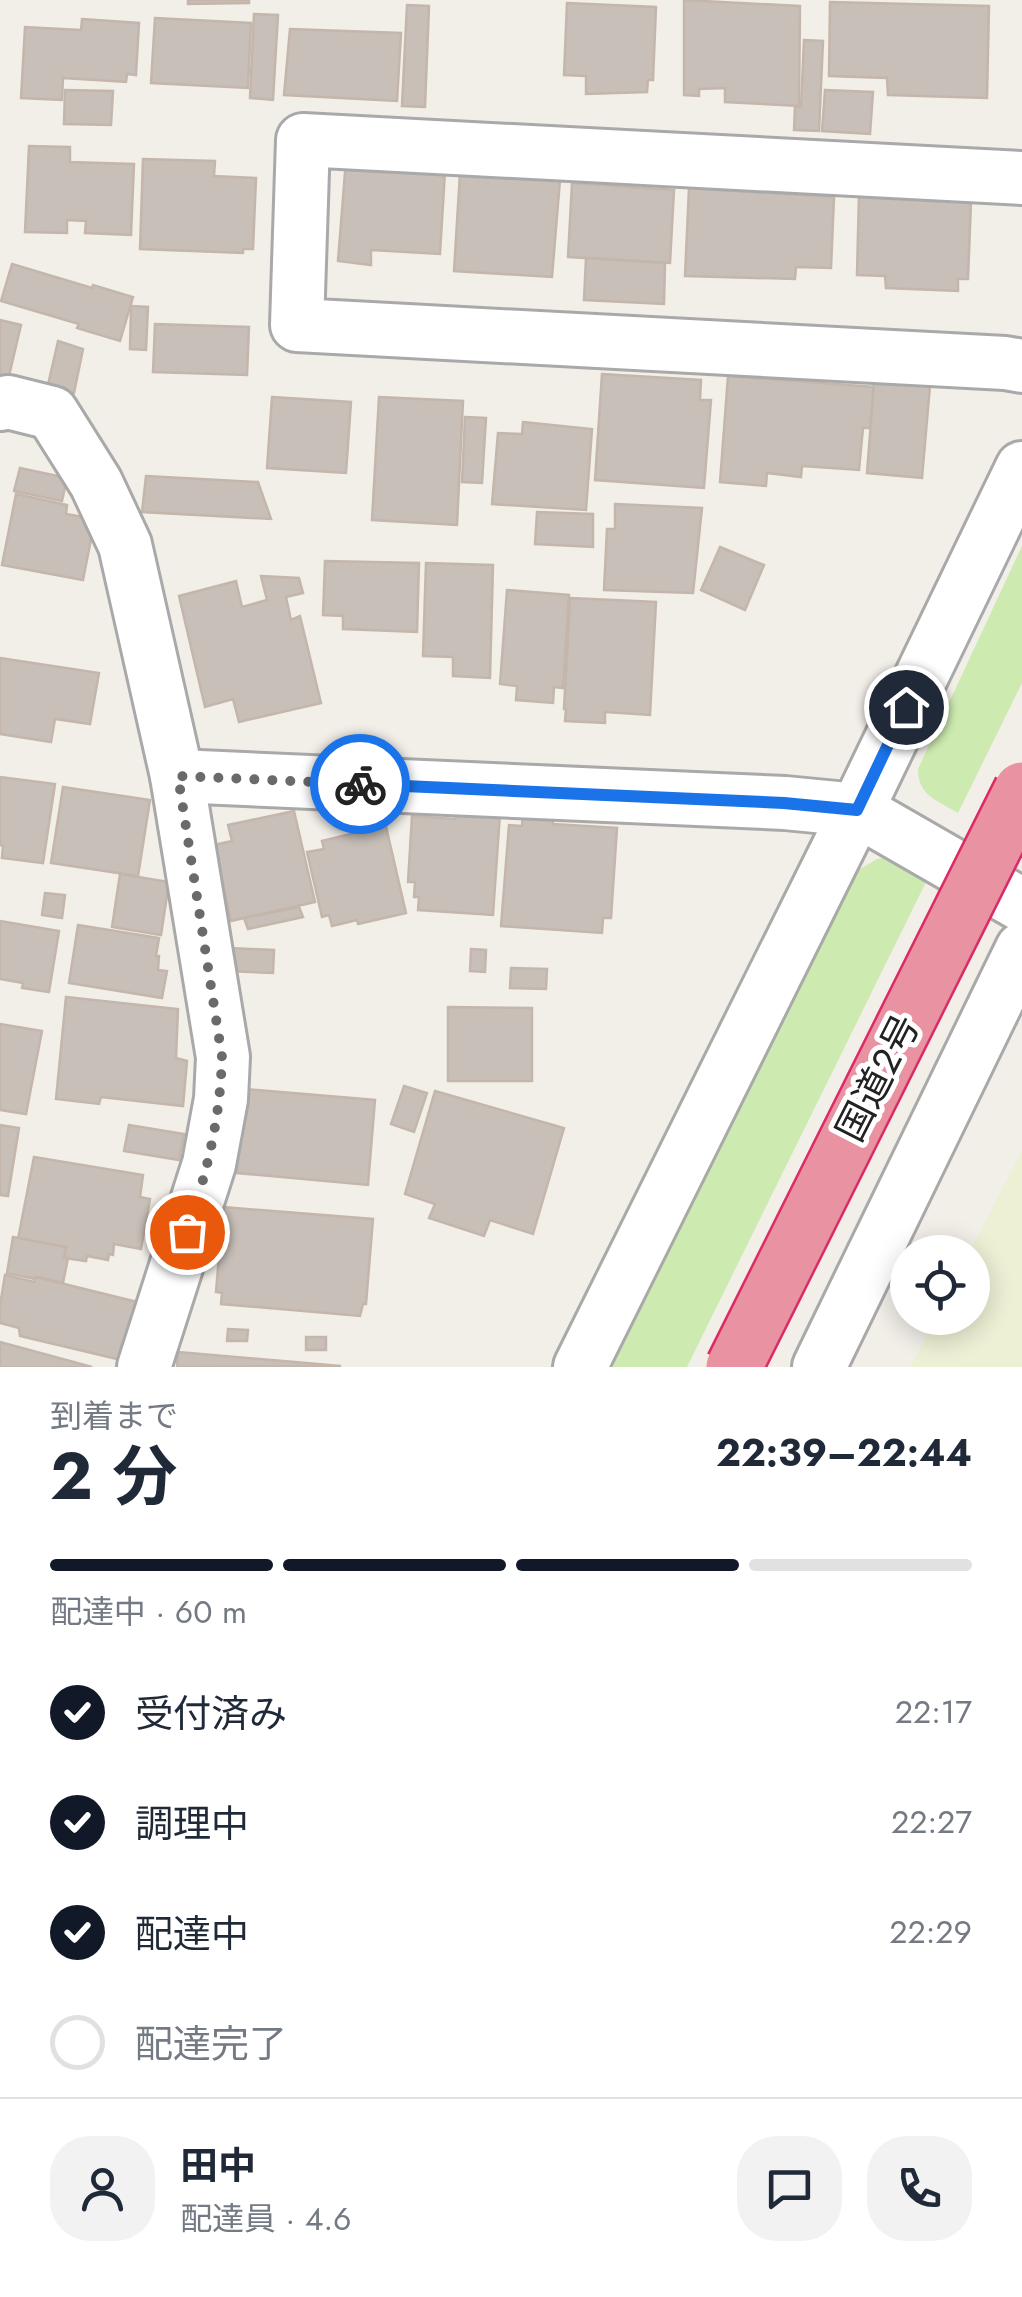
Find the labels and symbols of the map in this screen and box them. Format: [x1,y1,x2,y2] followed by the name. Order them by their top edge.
[864,665,949,750] pin
[310,734,410,834] courier
[822,1005,933,1151] street label: 国道2号
[145,1190,230,1275] pin

